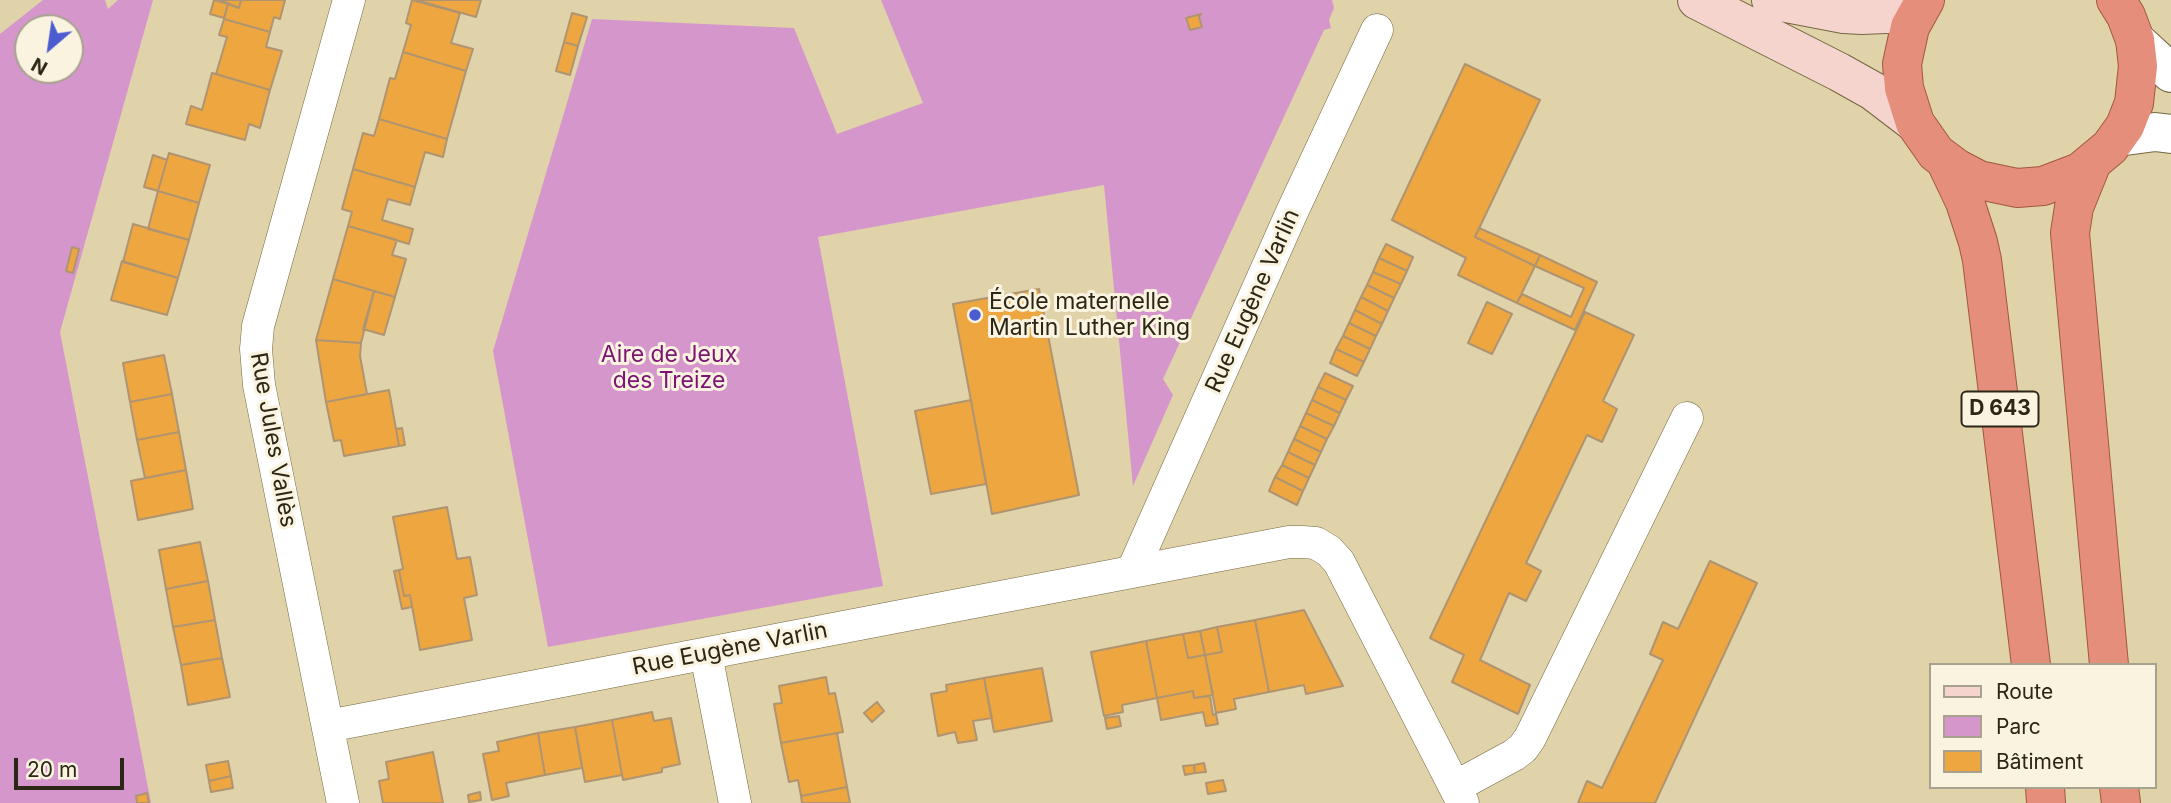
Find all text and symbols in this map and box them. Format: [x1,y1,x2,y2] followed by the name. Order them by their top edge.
[14,14,84,84] north arrow
[28,52,51,80] text: N
[1200,205,1306,397] street label: Rue Eugène Varlin
[989,288,1190,342] place label: École maternelle Martin Luther King
[967,307,983,323] marker: École maternelle Martin Luther King
[601,341,737,395] park label: Aire de Jeux des Treize
[244,350,302,530] street label: Rue Jules Vallès
[1962,392,2038,426] road number: D 643
[630,617,830,681] street label: Rue Eugène Varlin
[1930,663,2157,789] legend
[1996,679,2053,704] text: Route
[1996,714,2041,739] text: Parc
[18,744,128,788] scale bar
[1996,749,2083,774] text: Bâtiment
[27,757,77,782] text: 20 m

